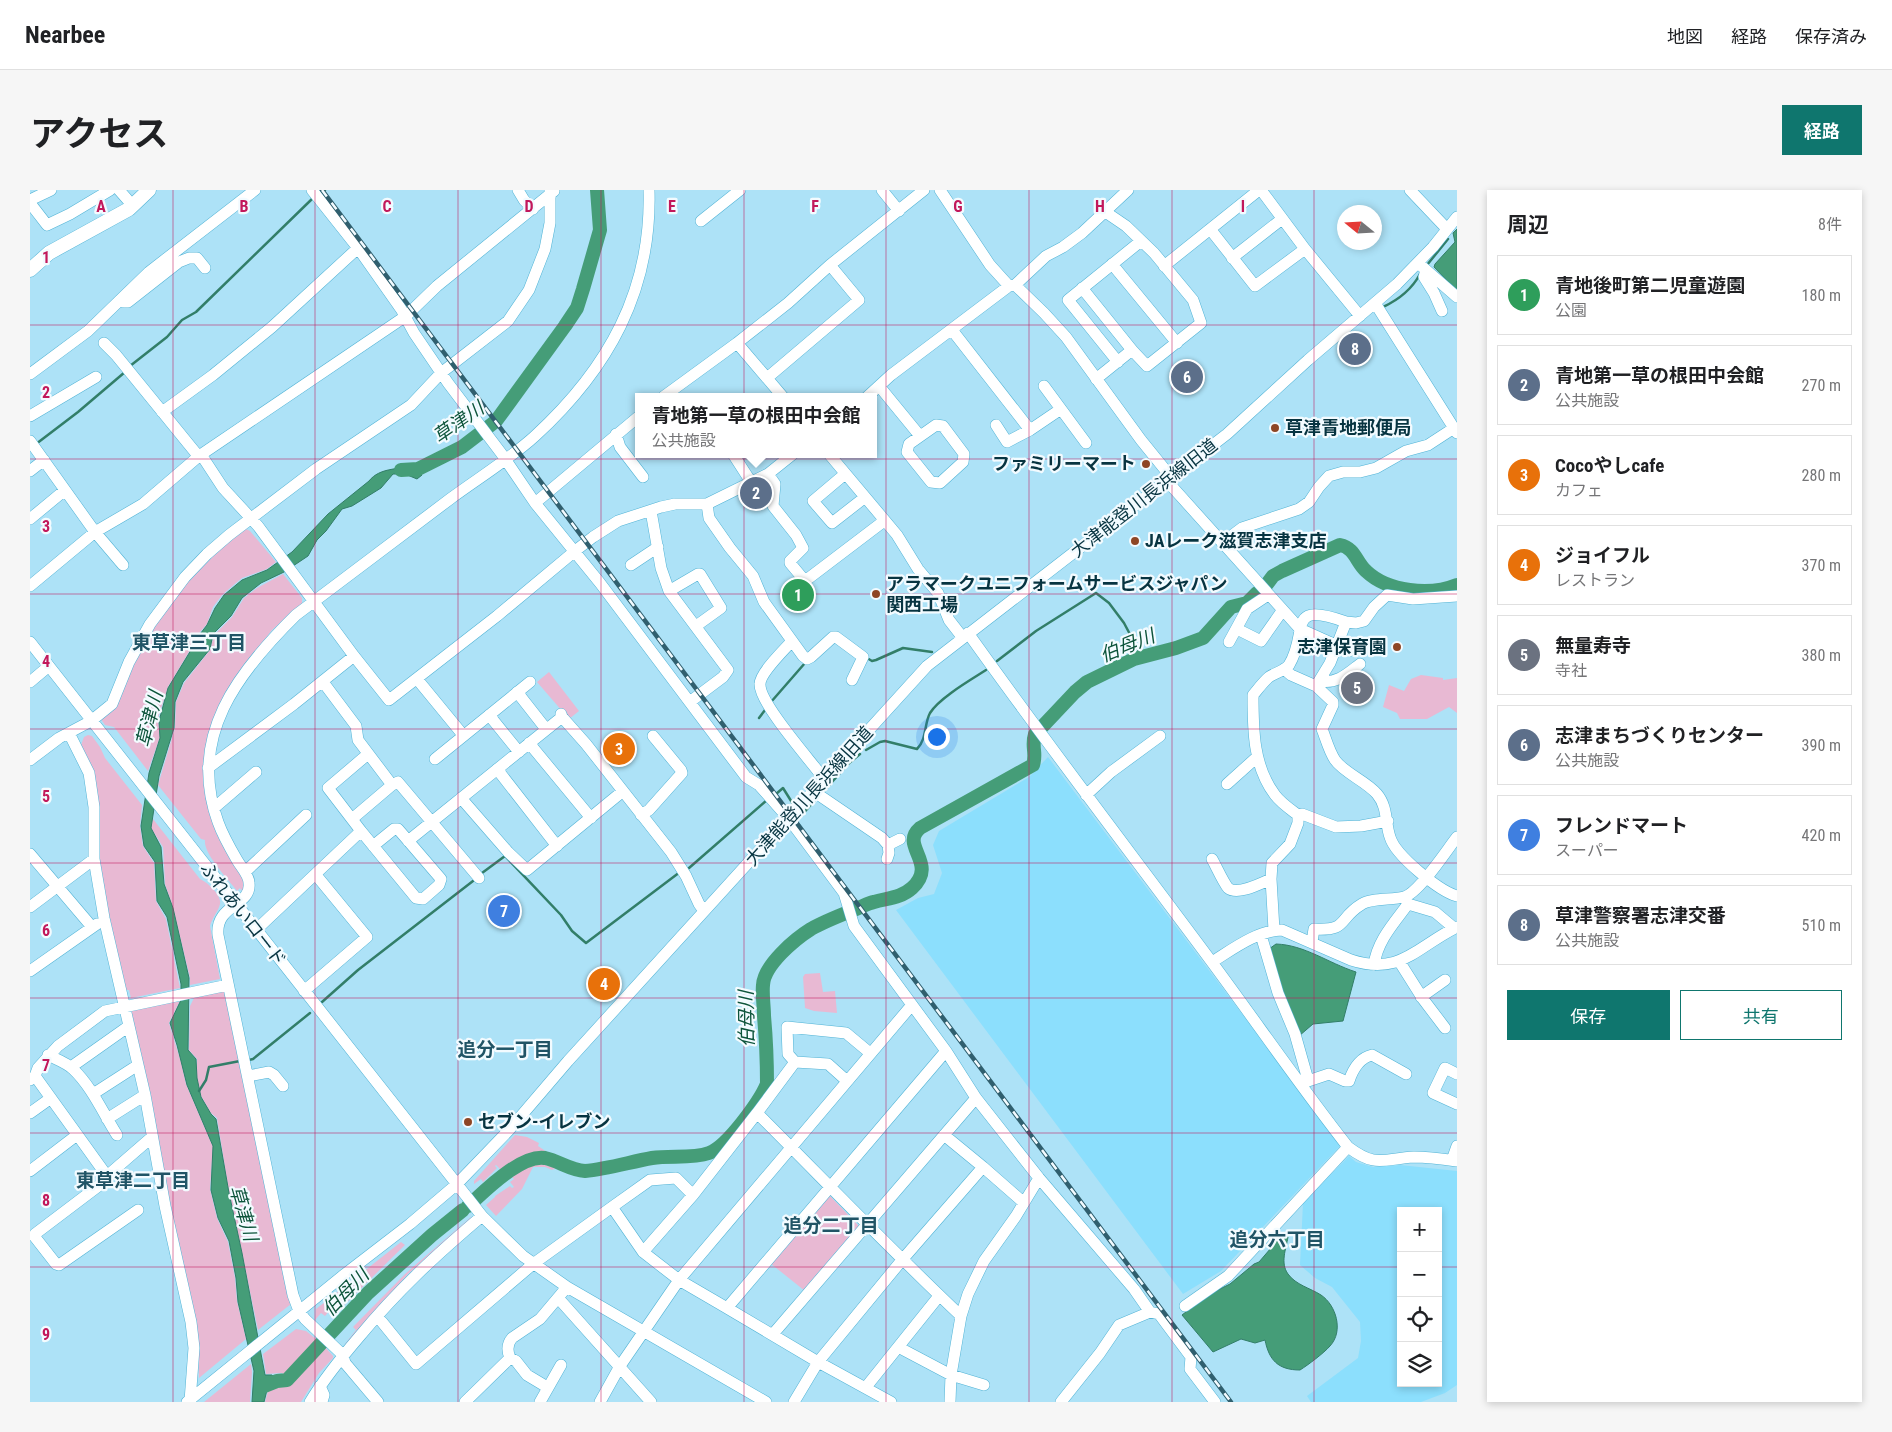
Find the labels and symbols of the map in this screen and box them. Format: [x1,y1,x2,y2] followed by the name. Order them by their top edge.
[96,197,106,216] text: A
[240,197,249,216] text: B
[382,197,392,216] text: C
[524,197,534,216] text: D
[668,197,676,216] text: E
[811,197,819,216] text: F
[953,197,963,216] text: G
[1095,197,1105,216] text: H
[1241,197,1245,216] text: I
[1337,205,1382,250] north arrow
[42,248,50,267] text: 1
[1339,330,1371,368] pin: 8
[1171,358,1203,396] pin: 6
[42,383,50,402] text: 2
[428,395,490,448] water label: 草津川
[1285,417,1411,438] place label: 草津青地郵便局
[1269,422,1281,434] marker: 草津青地郵便局
[1066,434,1221,561] street label: 大津能登川長浜線旧道
[992,453,1136,474] place label: ファミリーマート
[1140,458,1152,470] marker: ファミリーマート
[740,474,772,512] pin: 2
[42,517,50,536] text: 3
[1145,530,1326,551] place label: JAレーク滋賀志津支店
[1129,535,1141,547] marker: JAレーク滋賀志津支店
[886,573,1227,615] place label: アラマークユニフォームサービスジャパン 関西工場
[782,576,814,614] pin: 1
[870,588,882,600] marker: アラマークユニフォームサービスジャパン 関西工場
[1096,623,1160,667] water label: 伯母川
[132,631,246,654] district label: 東草津三丁目
[1297,636,1387,657] place label: 志津保育園
[1391,641,1403,653] marker: 志津保育園
[42,652,50,671] text: 4
[1341,669,1373,707] pin: 5
[131,687,168,750] water label: 草津川
[741,722,877,870] street label: 大津能登川長浜線旧道
[924,724,950,750] your location
[603,730,635,768] pin: 3
[42,787,50,806] text: 5
[196,858,290,970] street label: ふれあいロード
[488,892,520,930] pin: 7
[42,921,50,940] text: 6
[588,965,620,1003] pin: 4
[734,988,758,1048] water label: 伯母川
[457,1038,553,1061] district label: 追分一丁目
[42,1056,50,1075] text: 7
[478,1111,611,1132] place label: セブン-イレブン
[462,1116,474,1128] marker: セブン-イレブン
[76,1169,190,1192] district label: 東草津二丁目
[225,1183,263,1246] water label: 草津川
[42,1191,50,1210] text: 8
[783,1214,879,1237] district label: 追分二丁目
[1229,1228,1325,1251] district label: 追分六丁目
[317,1262,375,1321] water label: 伯母川
[42,1325,50,1344] text: 9

